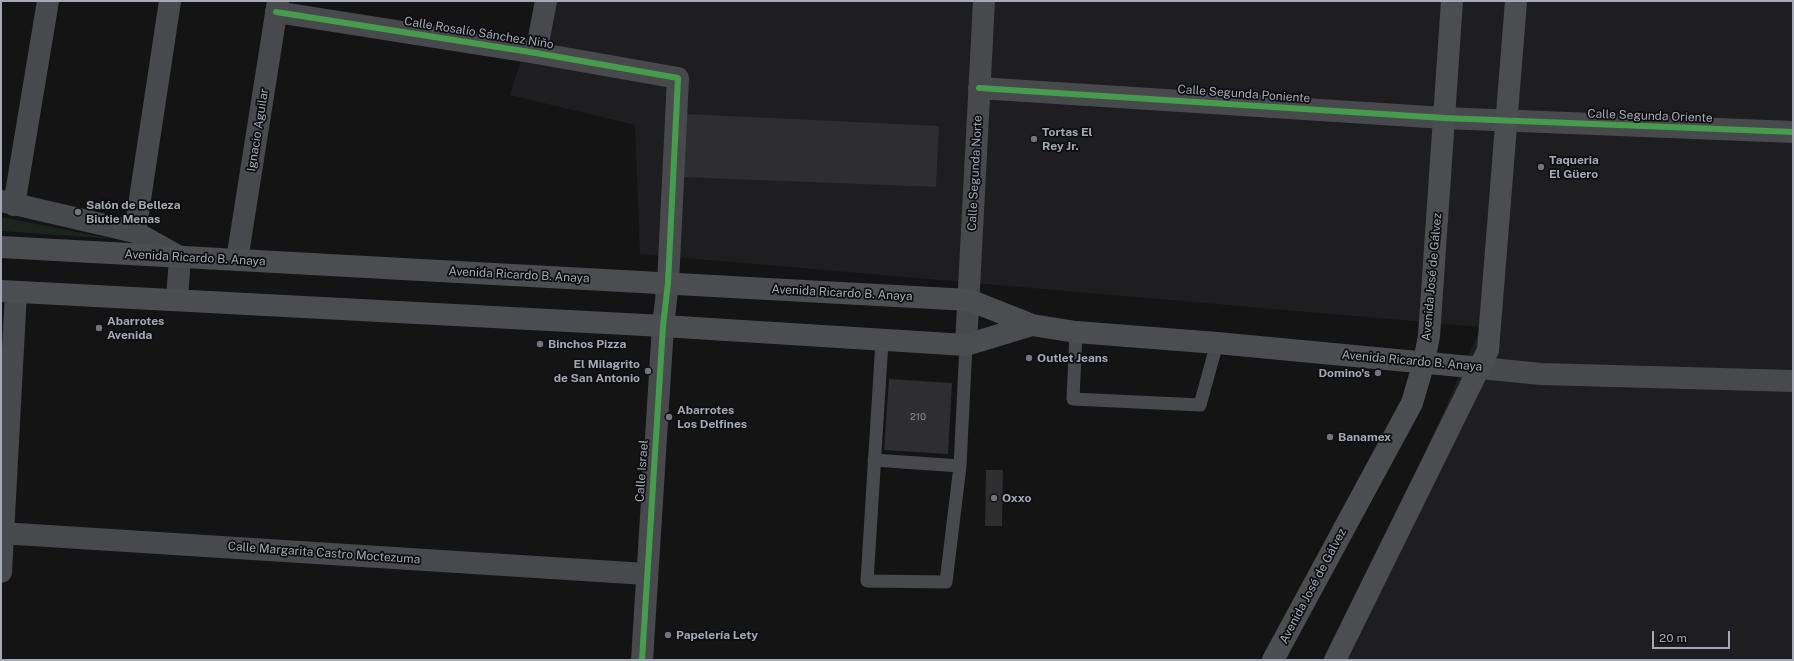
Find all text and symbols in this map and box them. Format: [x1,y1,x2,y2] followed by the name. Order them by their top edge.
[403,14,555,52] street label: Calle Rosalío Sánchez Niño
[1177,82,1311,106] street label: Calle Segunda Poniente
[244,87,272,173] street label: Ignacio Aguilar
[1587,107,1713,125] street label: Calle Segunda Oriente
[965,115,985,231] street label: Calle Segunda Norte
[1042,125,1093,153] place label: Tortas El Rey Jr.
[1029,134,1039,144] marker: Tortas El Rey Jr.
[1549,153,1599,181] place label: Taqueria El Güero
[1536,162,1546,172] marker: Taqueria El Güero
[86,198,180,226] place label: Salón de Belleza Biutie Menas
[73,207,83,217] marker: Salón de Belleza Biutie Menas
[1419,212,1445,342] street label: Avenida José de Gálvez
[124,247,266,269] street label: Avenida Ricardo B. Anaya
[448,264,590,286] street label: Avenida Ricardo B. Anaya
[771,282,913,304] street label: Avenida Ricardo B. Anaya
[107,314,164,342] place label: Abarrotes Avenida
[94,323,104,333] marker: Abarrotes Avenida
[548,337,626,351] place label: Binchos Pizza
[535,339,545,349] marker: Binchos Pizza
[1341,348,1483,374] street label: Avenida Ricardo B. Anaya
[1037,351,1108,365] place label: Outlet Jeans
[1024,353,1034,363] marker: Outlet Jeans
[554,357,640,385] place label: El Milagrito de San Antonio
[643,366,653,376] marker: El Milagrito de San Antonio
[1318,366,1370,380] place label: Domino's
[1373,368,1383,378] marker: Domino's
[677,403,747,431] place label: Abarrotes Los Delfines
[910,411,926,423] house number: 210
[664,412,674,422] marker: Abarrotes Los Delfines
[1338,430,1391,444] place label: Banamex
[1325,432,1335,442] marker: Banamex
[633,439,651,503] street label: Calle Israel
[1002,491,1031,505] place label: Oxxo
[989,493,999,503] marker: Oxxo
[1277,526,1349,646] street label: Avenida José de Gálvez
[227,539,421,567] street label: Calle Margarita Castro Moctezuma
[1654,623,1732,649] scale bar
[676,628,758,642] place label: Papelería Lety
[663,630,673,640] marker: Papelería Lety
[1659,631,1687,645] text: 20 m

